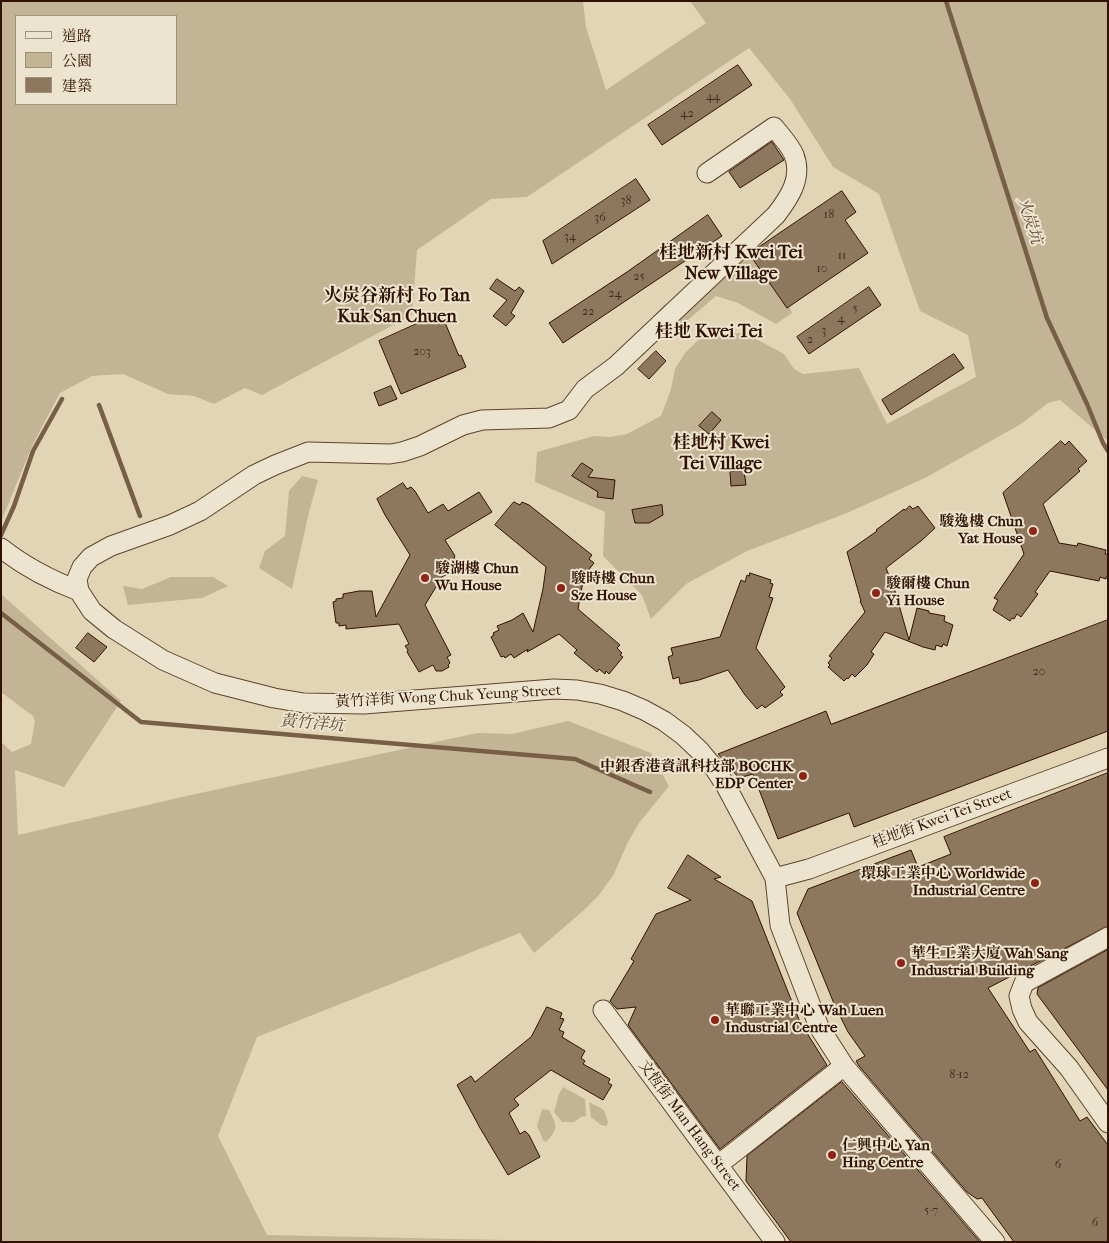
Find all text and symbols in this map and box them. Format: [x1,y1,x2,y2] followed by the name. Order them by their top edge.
[15,15,178,105] legend
[62,27,92,45] text: 道路
[62,52,92,70] text: 公園
[62,77,92,95] text: 建築
[706,90,720,104] house number: 44
[680,107,694,121] house number: 42
[621,194,631,208] house number: 38
[1012,195,1046,247] water label: 火炭坑
[824,208,834,222] house number: 18
[594,211,606,225] house number: 36
[564,230,576,244] house number: 34
[659,243,803,286] district label: 桂地新村 Kwei Tei New Village
[838,249,846,263] house number: 11
[817,262,827,276] house number: 10
[633,270,645,284] house number: 25
[324,286,470,328] district label: 火炭谷新村 Fo Tan Kuk San Chuen
[608,287,622,301] house number: 24
[852,302,858,316] house number: 5
[582,305,594,319] house number: 22
[837,312,845,326] house number: 4
[655,322,763,344] district label: 桂地 Kwei Tei
[822,324,826,338] house number: 3
[807,333,813,347] house number: 2
[413,345,431,359] house number: 203
[672,433,770,476] district label: 桂地村 Kwei Tei Village
[939,513,1023,548] place label: 駿逸樓 Chun Yat House
[1027,525,1039,537] marker: 駿逸樓 Chun Yat House
[435,560,519,595] place label: 駿湖樓 Chun Wu House
[571,570,655,605] place label: 駿時樓 Chun Sze House
[419,572,431,584] marker: 駿湖樓 Chun Wu House
[886,575,970,610] place label: 駿爾樓 Chun Yi House
[555,582,567,594] marker: 駿時樓 Chun Sze House
[870,587,882,599] marker: 駿爾樓 Chun Yi House
[1033,665,1045,679] house number: 20
[334,682,562,712] street label: 黃竹洋街 Wong Chuk Yeung Street
[279,712,345,736] water label: 黃竹洋坑
[600,758,793,793] place label: 中銀香港資訊科技部 BOCHK EDP Center
[797,770,809,782] marker: 中銀香港資訊科技部 BOCHK EDP Center
[870,785,1014,853] street label: 桂地街 Kwei Tei Street
[861,865,1025,900] place label: 環球工業中心 Worldwide Industrial Centre
[1029,877,1041,889] marker: 環球工業中心 Worldwide Industrial Centre
[911,945,1068,980] place label: 華生工業大廈 Wah Sang Industrial Building
[895,957,907,969] marker: 華生工業大廈 Wah Sang Industrial Building
[725,1002,884,1037] place label: 華聯工業中心 Wah Luen Industrial Centre
[709,1014,721,1026] marker: 華聯工業中心 Wah Luen Industrial Centre
[634,1057,744,1195] street label: 文恆街 Man Hang Street
[949,1068,969,1082] house number: 8-12
[842,1137,930,1172] place label: 仁興中心 Yan Hing Centre
[826,1149,838,1161] marker: 仁興中心 Yan Hing Centre
[1055,1158,1061,1172] house number: 6
[924,1204,938,1218] house number: 5-7
[1092,1216,1098,1230] house number: 6

